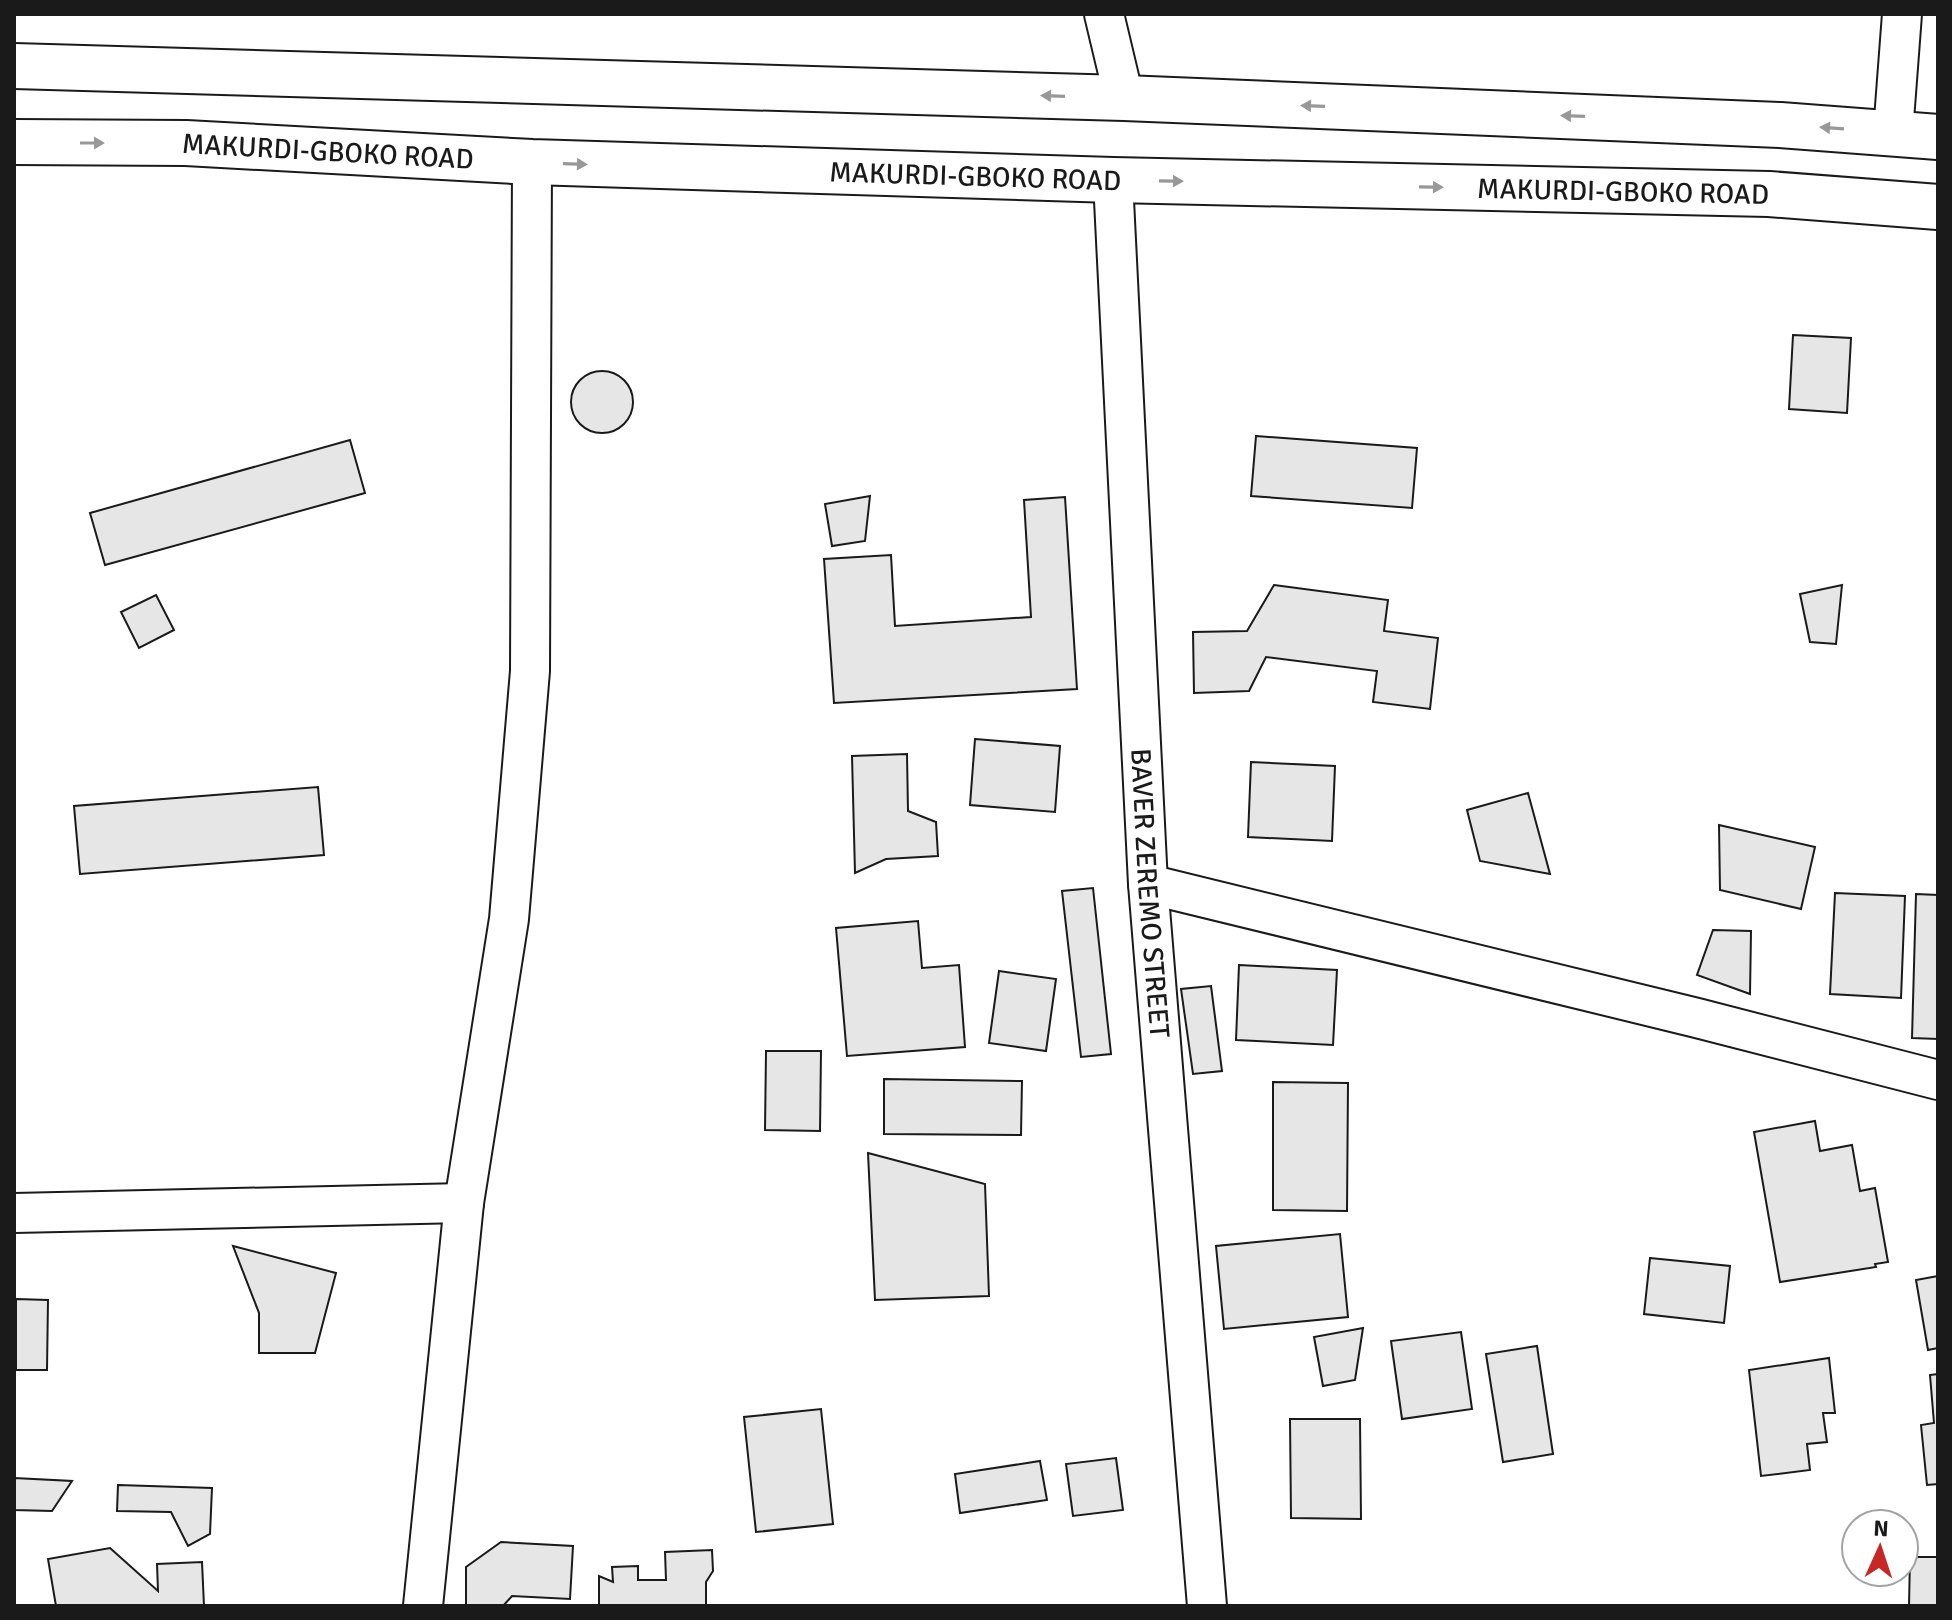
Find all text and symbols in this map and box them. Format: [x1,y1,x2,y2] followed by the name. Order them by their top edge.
[1040,89,1065,102] one-way arrow
[1300,99,1325,112] one-way arrow
[1560,110,1585,123] one-way arrow
[1819,121,1844,134] one-way arrow
[181,127,474,177] street label: MAKURDI-GBOKO ROAD
[80,136,105,149] one-way arrow
[829,155,1122,198] street label: MAKURDI-GBOKO ROAD
[563,157,588,170] one-way arrow
[1477,172,1769,212] street label: MAKURDI-GBOKO ROAD
[1159,175,1184,187] one-way arrow
[1419,180,1444,193] one-way arrow
[1123,747,1177,1039] street label: BAVER ZEREMO STREET
[1840,1508,1920,1588] north arrow
[1873,1515,1889,1542] text: N

